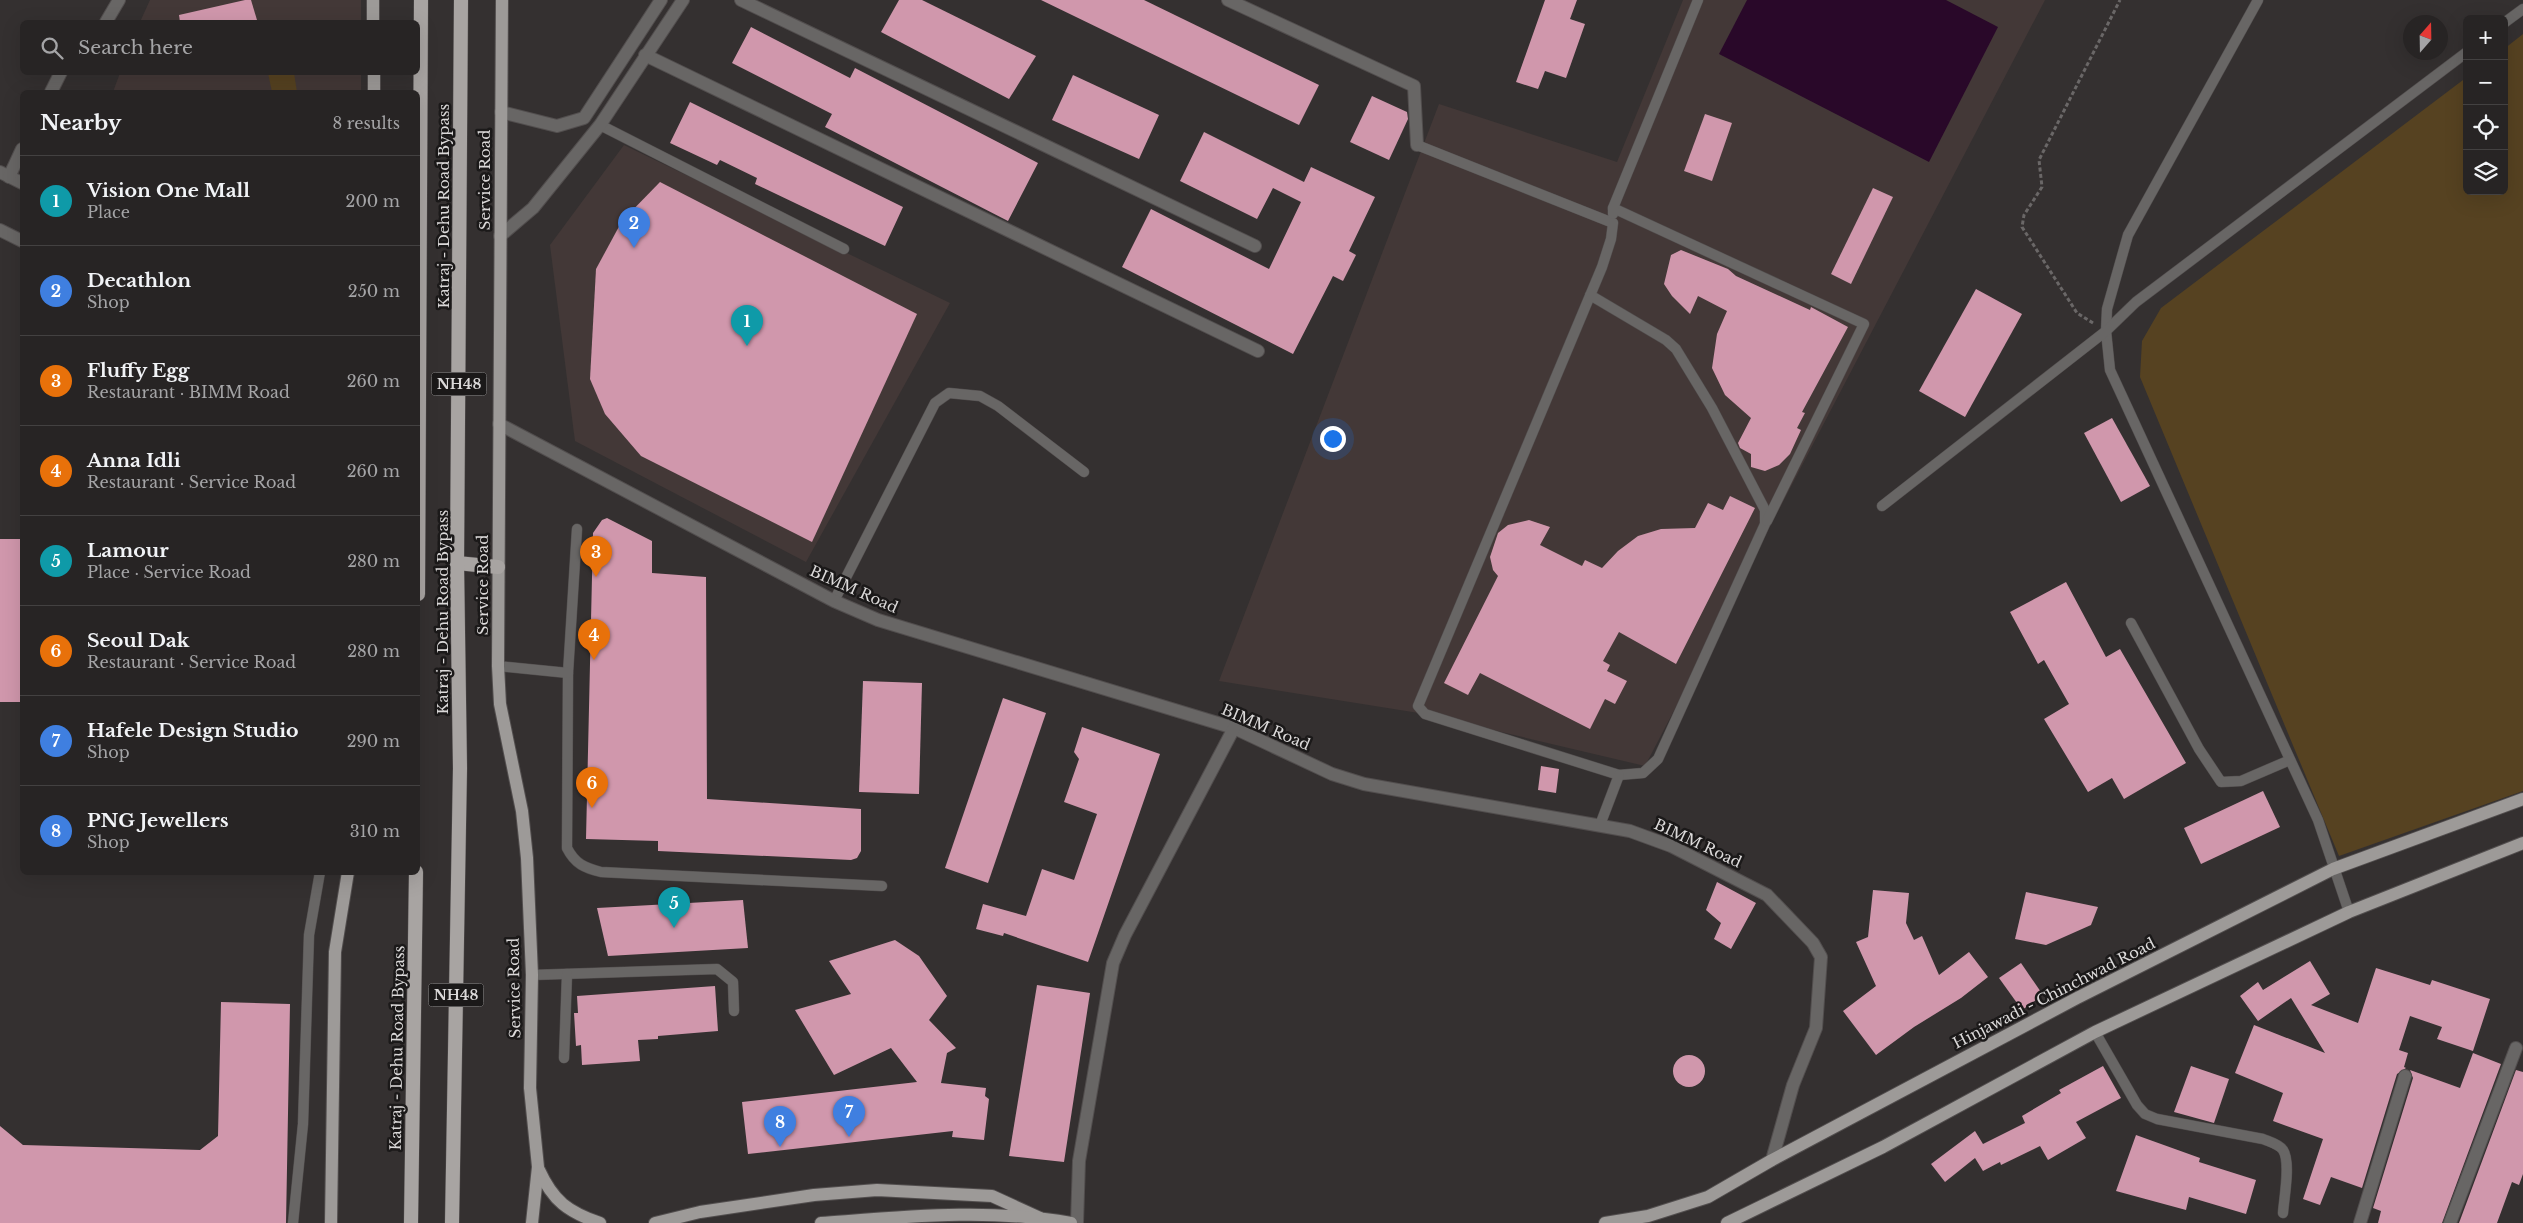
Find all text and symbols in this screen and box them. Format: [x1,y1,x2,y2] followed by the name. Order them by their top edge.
[2403,15,2448,60] north arrow
[2463,15,2508,195] map controls
[2463,15,2508,60] button: +
[20,20,420,75] search box
[38,34,66,62] icon: search
[78,36,193,59] text: Search here
[2463,60,2508,105] button: −
[434,103,453,308] street label: Katraj - Dehu Road Bypass
[2463,105,2508,150] button: locate
[40,110,121,136] text: Nearby
[333,113,400,133] text: 8 results
[475,130,494,230] street label: Service Road
[2463,150,2508,195] button: layers
[87,179,250,202] text: Vision One Mall
[53,191,59,211] text: 1
[346,191,400,211] text: 200 m
[87,202,130,222] text: Place
[618,207,650,248] pin: 2
[87,269,191,292] text: Decathlon
[51,281,61,301] text: 2
[348,281,400,301] text: 250 m
[87,292,130,312] text: Shop
[731,305,763,346] pin: 1
[87,359,189,382] text: Fluffy Egg
[51,371,61,391] text: 3
[347,371,400,391] text: 260 m
[432,372,486,396] road number: NH48
[87,382,290,402] text: Restaurant · BIMM Road
[1320,426,1346,452] your location
[87,449,181,472] text: Anna Idli
[51,461,61,481] text: 4
[347,461,400,481] text: 260 m
[87,472,296,492] text: Restaurant · Service Road
[433,509,452,714] street label: Katraj - Dehu Road Bypass
[473,535,492,635] street label: Service Road
[580,536,612,577] pin: 3
[87,539,169,562] text: Lamour
[51,551,61,571] text: 5
[347,551,400,571] text: 280 m
[807,561,901,617] street label: BIMM Road
[87,562,251,582] text: Place · Service Road
[578,619,610,660] pin: 4
[87,629,189,652] text: Seoul Dak
[51,641,61,661] text: 6
[347,641,400,661] text: 280 m
[87,652,296,672] text: Restaurant · Service Road
[1219,700,1313,754] street label: BIMM Road
[87,719,299,742] text: Hafele Design Studio
[52,731,60,751] text: 7
[347,731,400,751] text: 290 m
[87,742,130,762] text: Shop
[576,767,608,808] pin: 6
[87,809,229,832] text: PNG Jewellers
[1651,814,1745,872] street label: BIMM Road
[51,821,61,841] text: 8
[350,821,400,841] text: 310 m
[87,832,130,852] text: Shop
[658,887,690,928] pin: 5
[1950,934,2158,1052] street label: Hinjawadi - Chinchwad Road
[504,938,524,1038] street label: Service Road
[386,945,408,1151] street label: Katraj - Dehu Road Bypass
[428,984,484,1006] road number: NH48
[833,1096,865,1137] pin: 7
[764,1106,796,1147] pin: 8

